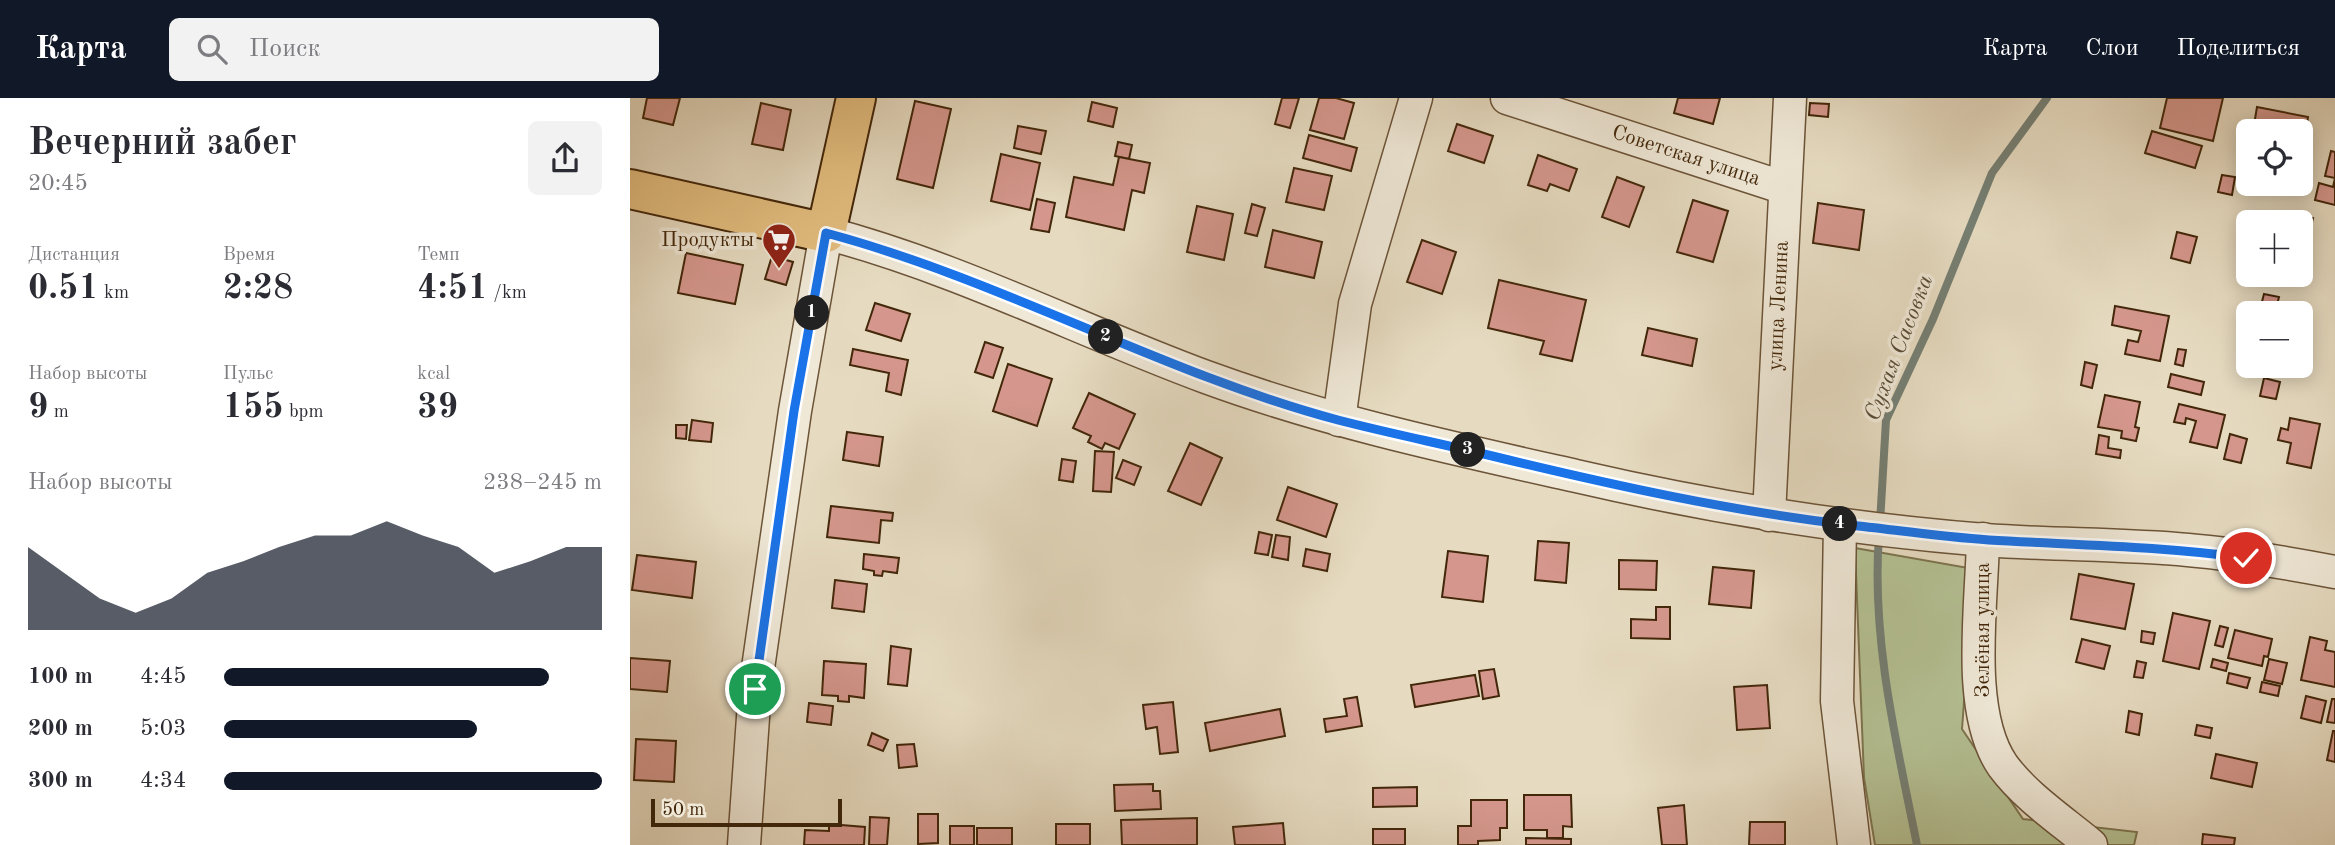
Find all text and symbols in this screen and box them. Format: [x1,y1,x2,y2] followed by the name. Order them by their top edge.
[169,18,659,81] search box
[193,30,231,68] icon: search
[35,33,127,66] text: Карта
[249,36,321,62] text: Поиск
[1983,37,2048,61] text: Карта
[2086,37,2139,61] text: Слои
[2177,37,2300,61] text: Поделиться
[2236,119,2313,378] map controls
[2236,119,2313,196] button: locate
[528,121,602,195] button: share
[1609,122,1763,190] street label: Советская улица
[28,125,297,163] text: Вечерний забег
[28,172,88,195] text: 20:45
[2236,210,2313,287] button: +
[760,221,798,270] supermarket icon: Продукты
[661,230,754,251] place label: Продукты
[1765,240,1793,372] street label: улица Ленина
[28,246,120,265] text: Дистанция
[223,246,275,265] text: Время
[417,246,460,265] text: Темп
[28,271,99,306] text: 0.51
[223,271,293,306] text: 2:28
[417,271,488,306] text: 4:51
[1861,272,1938,424] water label: Сухая Сасовка
[99,284,129,303] text: km
[488,284,527,303] text: /km
[794,296,830,330] pin: 1
[2236,301,2313,378] button: −
[806,303,817,322] text: 1
[1088,320,1124,354] pin: 2
[1100,327,1111,346] text: 2
[28,365,147,384] text: Набор высоты
[223,365,273,384] text: Пульс
[417,365,450,384] text: kcal
[28,390,48,425] text: 9
[223,390,284,425] text: 155
[417,390,458,425] text: 39
[48,403,69,422] text: m
[284,403,324,422] text: bpm
[1450,432,1486,468] pin: 3
[1462,440,1473,459] text: 3
[28,471,172,494] text: Набор высоты
[483,471,602,494] text: 238–245 m
[1822,506,1858,542] pin: 4
[1834,514,1845,533] text: 4
[2216,528,2276,588] pin
[2227,539,2265,577] icon: check
[1973,562,1994,698] street label: Зелёная улица
[725,659,785,719] pin
[28,665,93,688] text: 100 m
[140,665,186,688] text: 4:45
[736,670,774,708] icon: arrive
[28,717,93,740] text: 200 m
[140,717,186,740] text: 5:03
[28,769,93,792] text: 300 m
[140,769,186,792] text: 4:34
[651,796,842,828] scale bar
[662,801,704,820] text: 50 m

